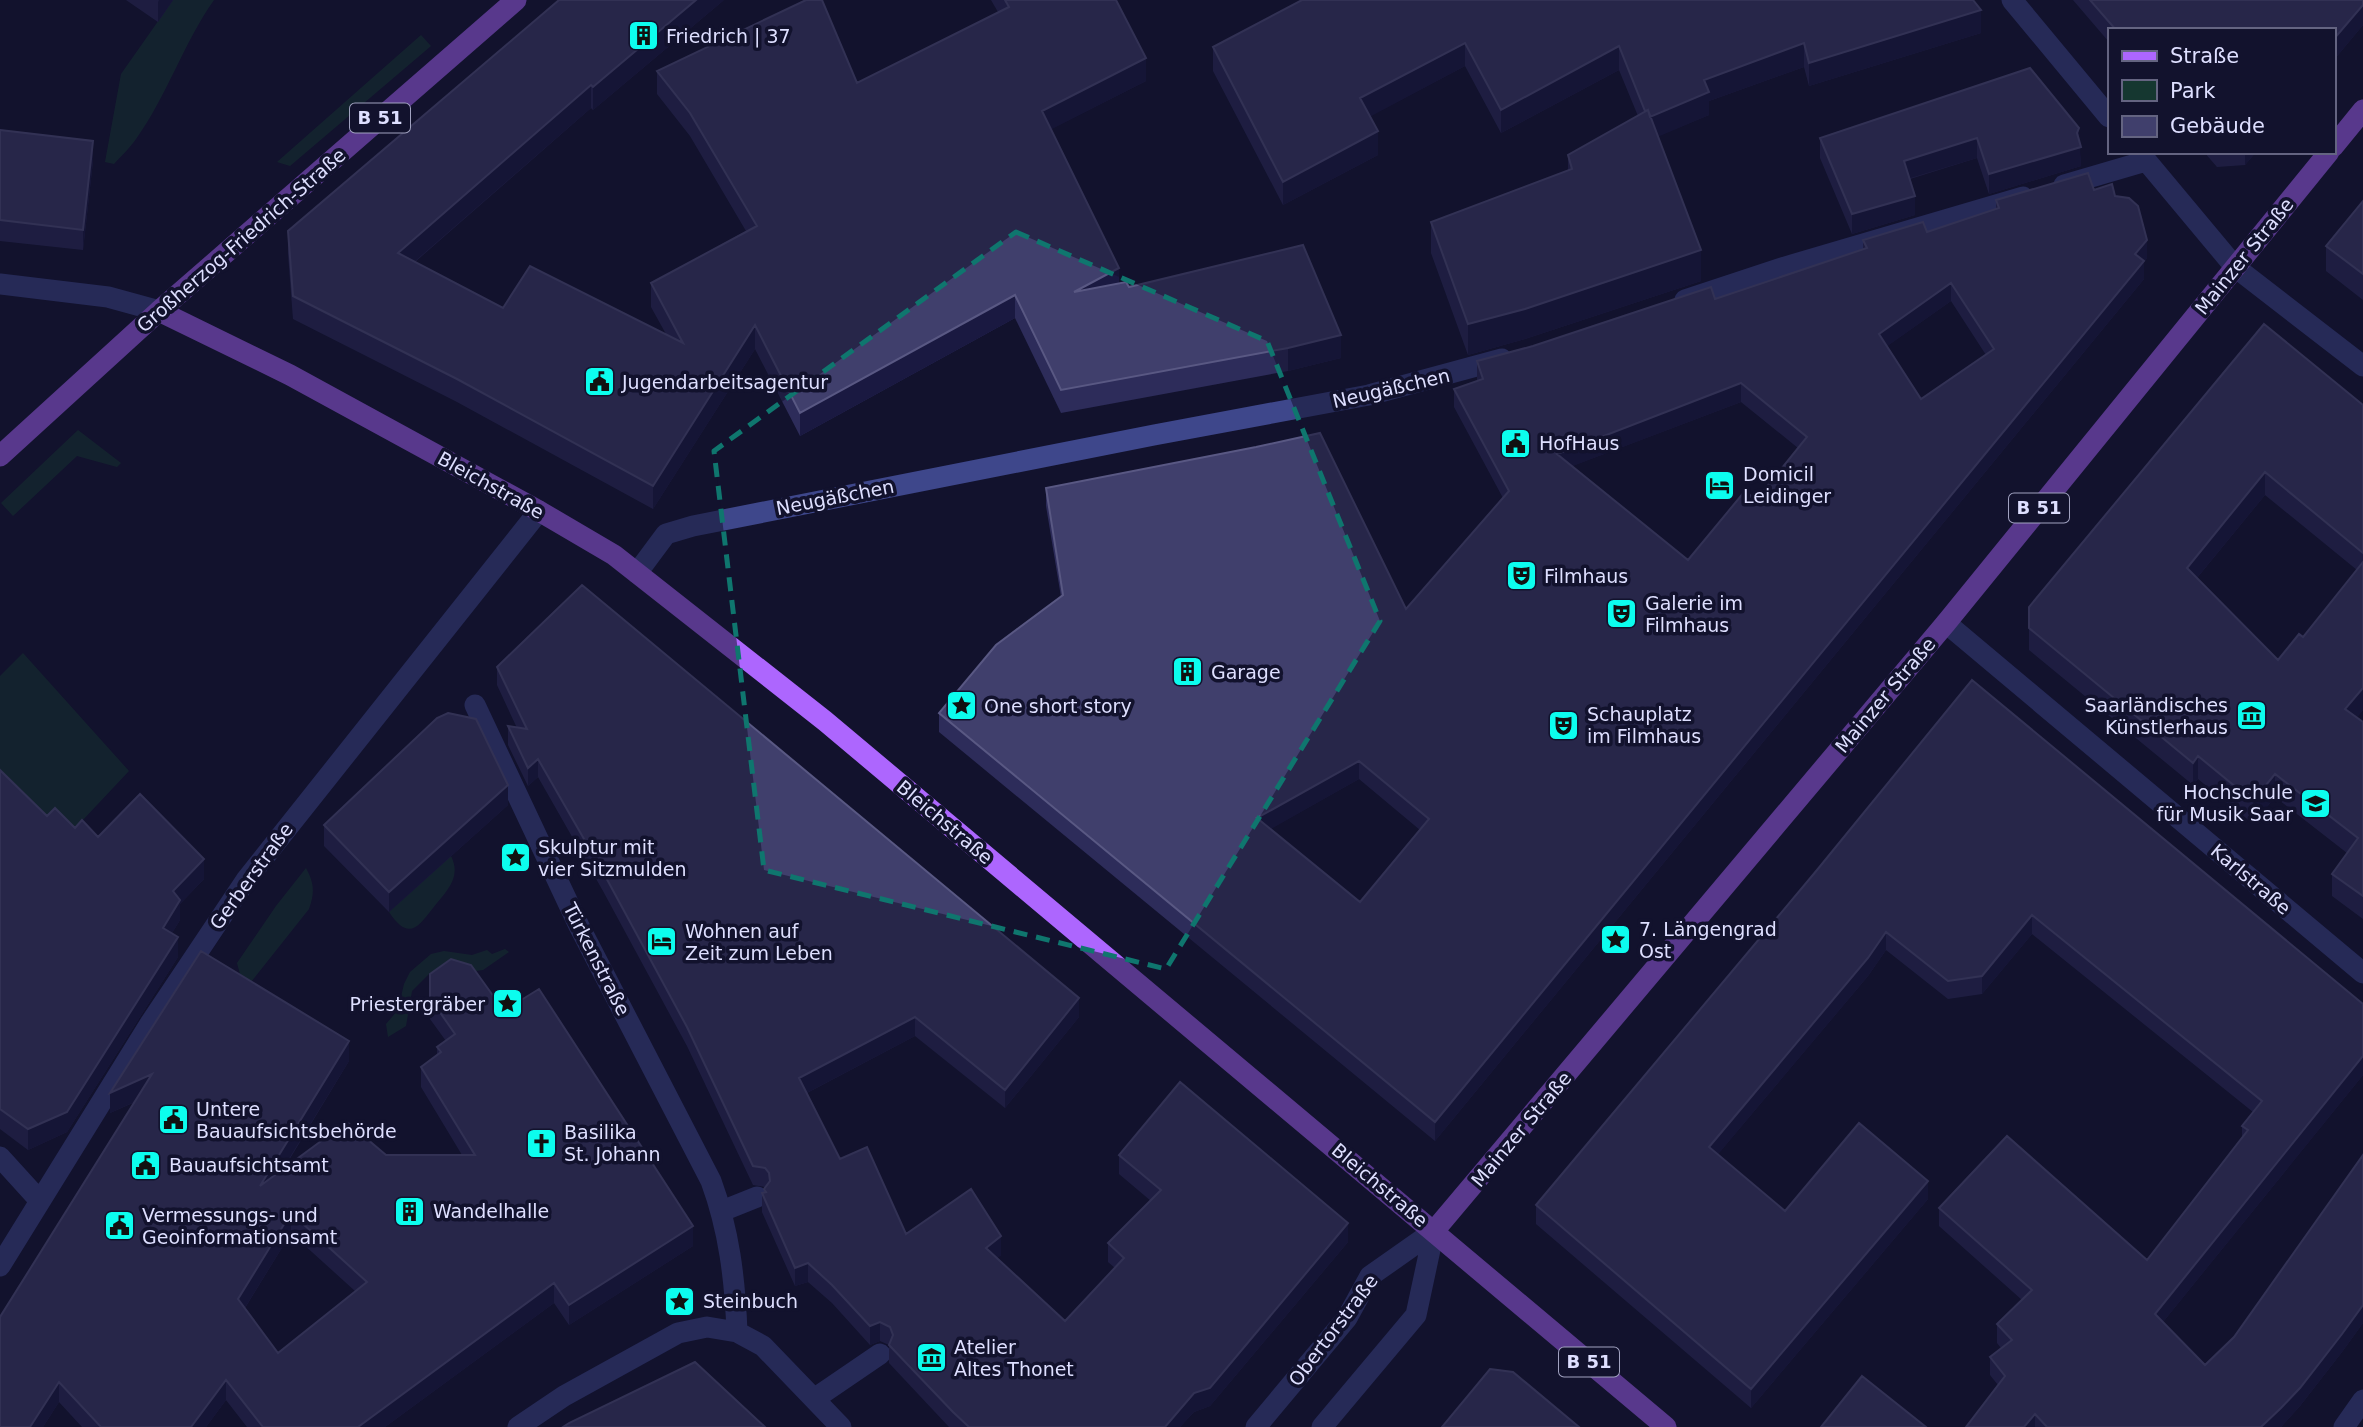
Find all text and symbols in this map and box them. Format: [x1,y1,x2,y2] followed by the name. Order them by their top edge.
[626,19,660,53] building icon: Friedrich | 37
[666,25,791,48] place label: Friedrich | 37
[2108,28,2335,154] legend
[2170,44,2239,68] text: Straße
[2170,79,2216,103] text: Park
[350,104,410,132] road number: B 51
[2170,114,2265,138] text: Gebäude
[132,143,350,337] street label: Großherzog-Friedrich-Straße
[2190,193,2298,319] street label: Mainzer Straße
[1330,364,1452,412] street label: Neugäßchen
[582,365,616,399] public building icon: Jugendarbeitsagentur
[621,371,828,393] place label: Jugendarbeitsagentur
[1499,426,1533,460] public building icon: HofHaus
[1539,432,1619,454] place label: HofHaus
[434,447,548,523] street label: Bleichstraße
[1743,463,1831,507] place label: Domicil Leidinger
[1703,468,1737,502] hotel icon: Domicil Leidinger
[774,475,896,519] street label: Neugäßchen
[2009,494,2069,522] road number: B 51
[1504,559,1538,593] theatre icon: Filmhaus
[1544,565,1628,587] place label: Filmhaus
[1645,592,1743,636] place label: Galerie im Filmhaus
[1605,597,1639,631] theatre icon: Galerie im Filmhaus
[1830,633,1940,757] street label: Mainzer Straße
[1171,655,1205,689] building icon: Garage
[1211,661,1281,683] place label: Garage
[944,689,978,723] place icon: One short story
[2085,694,2228,738] place label: Saarländisches Künstlerhaus
[984,695,1132,717] place label: One short story
[2234,699,2268,733] museum icon: Saarländisches Künstlerhaus
[1587,703,1701,747] place label: Schauplatz im Filmhaus
[1547,708,1581,742] theatre icon: Schauplatz im Filmhaus
[893,776,997,868] street label: Bleichstraße
[2157,781,2293,825] place label: Hochschule für Musik Saar
[2299,786,2333,820] school or university icon: Hochschule für Musik Saar
[205,818,297,934] street label: Gerberstraße
[538,836,686,880] place label: Skulptur mit vier Sitzmulden
[2207,839,2295,919] street label: Karlstraße
[498,841,532,875] place icon: Skulptur mit vier Sitzmulden
[559,898,635,1019] street label: Türkenstraße
[1639,918,1777,962] place label: 7. Längengrad Ost
[685,920,833,964] place label: Wohnen auf Zeit zum Leben
[1599,923,1633,957] place icon: 7. Längengrad Ost
[645,925,679,959] hotel icon: Wohnen auf Zeit zum Leben
[491,987,525,1021] place icon: Priestergräber
[350,993,485,1015] place label: Priestergräber
[1466,1067,1576,1191] street label: Mainzer Straße
[196,1098,397,1142] place label: Untere Bauaufsichtsbehörde
[156,1103,190,1137] public building icon: Untere Bauaufsichtsbehörde
[564,1121,661,1165] place label: Basilika St. Johann
[524,1126,558,1160] church icon: Basilika St. Johann
[1328,1139,1432,1231] street label: Bleichstraße
[129,1148,163,1182] public building icon: Bauaufsichtsamt
[169,1154,329,1176] place label: Bauaufsichtsamt
[393,1194,427,1228] building icon: Wandelhalle
[433,1200,549,1222] place label: Wandelhalle
[142,1204,337,1248] place label: Vermessungs- und Geoinformationsamt
[102,1209,136,1243] public building icon: Vermessungs- und Geoinformationsamt
[1284,1270,1382,1390] street label: Obertorstraße
[663,1284,697,1318] place icon: Steinbuch
[703,1290,798,1312] place label: Steinbuch
[954,1336,1074,1380] place label: Atelier Altes Thonet
[914,1341,948,1375] museum icon: Atelier Altes Thonet
[1559,1348,1619,1377] road number: B 51

